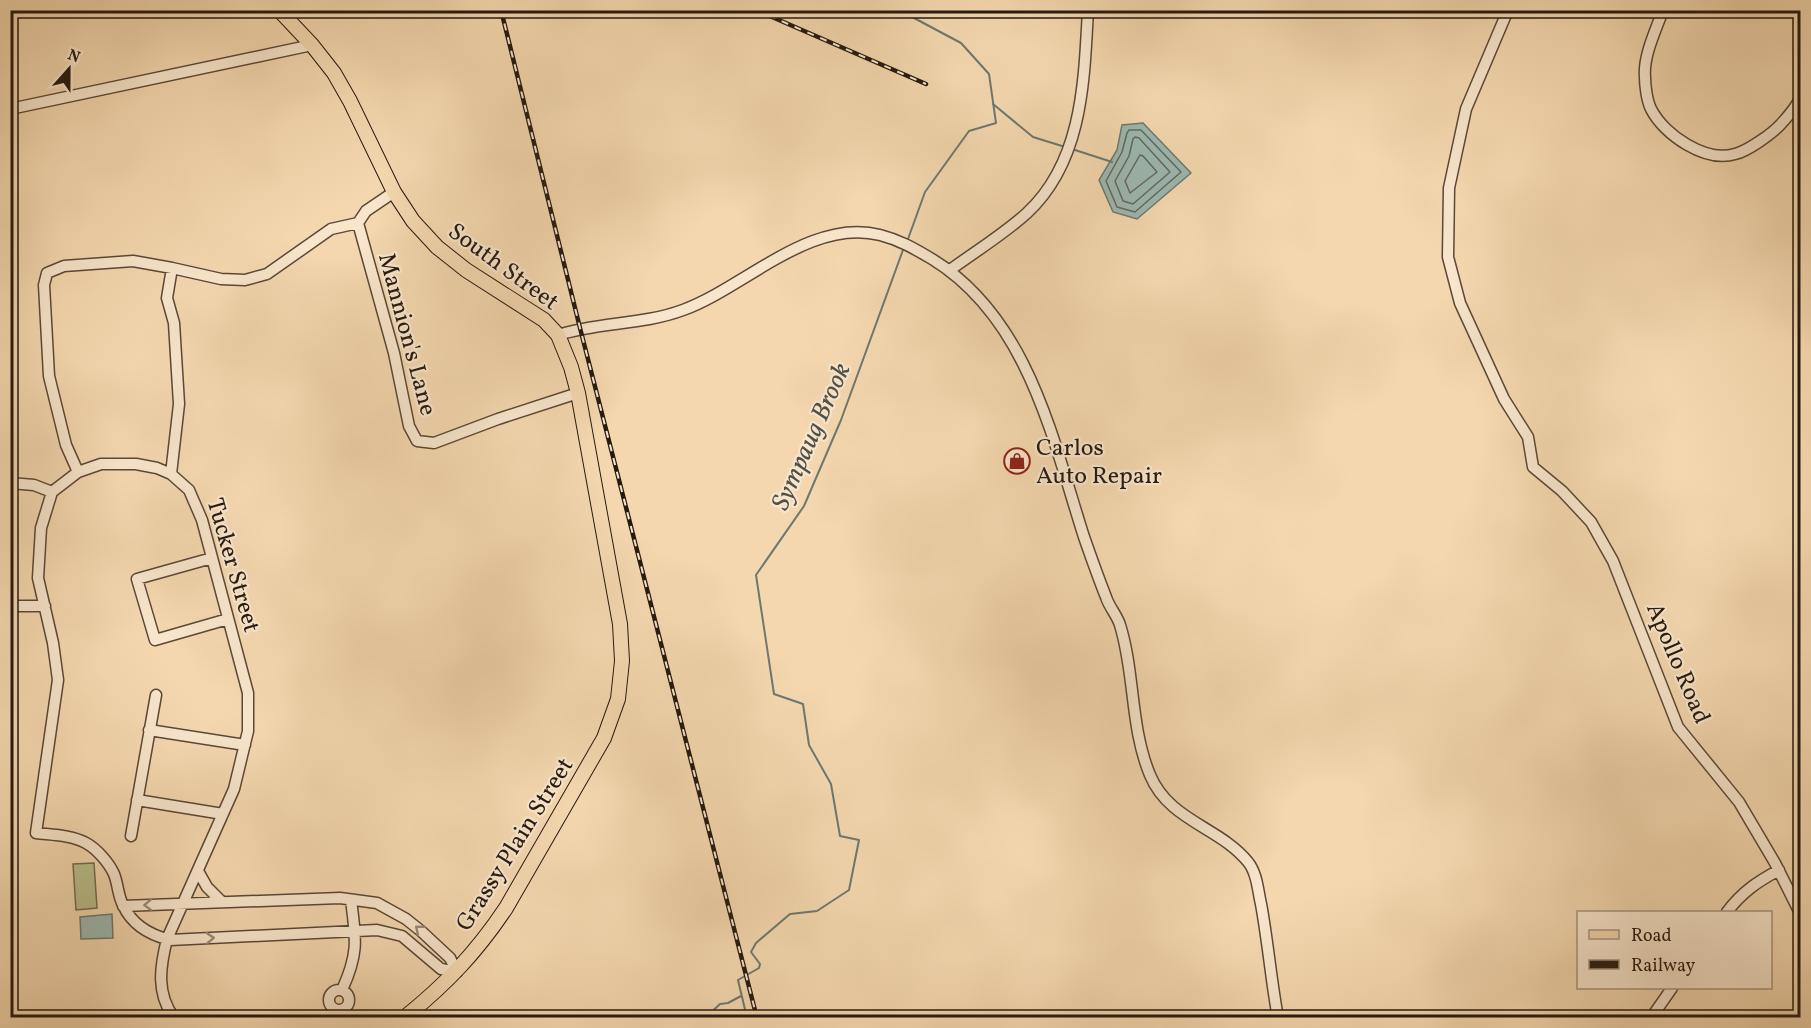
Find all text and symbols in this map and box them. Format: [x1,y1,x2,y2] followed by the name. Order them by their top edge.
[39,39,99,99] north arrow
[64,45,83,69] text: N
[440,216,565,320] street label: South Street
[368,249,444,420] street label: Mannion's Lane
[763,357,860,516] water label: Sympaug Brook
[1036,432,1162,494] place label: Carlos Auto Repair
[1002,446,1032,476] shop icon: Carlos Auto Repair
[197,494,267,637] street label: Tucker Street
[1636,598,1718,729] street label: Apollo Road
[449,752,583,938] street label: Grassy Plain Street
[143,898,152,911] one-way arrow
[1577,911,1772,989] legend
[1631,924,1672,949] text: Road
[414,925,425,936] one-way arrow
[205,932,214,945] one-way arrow
[1631,954,1695,979] text: Railway

